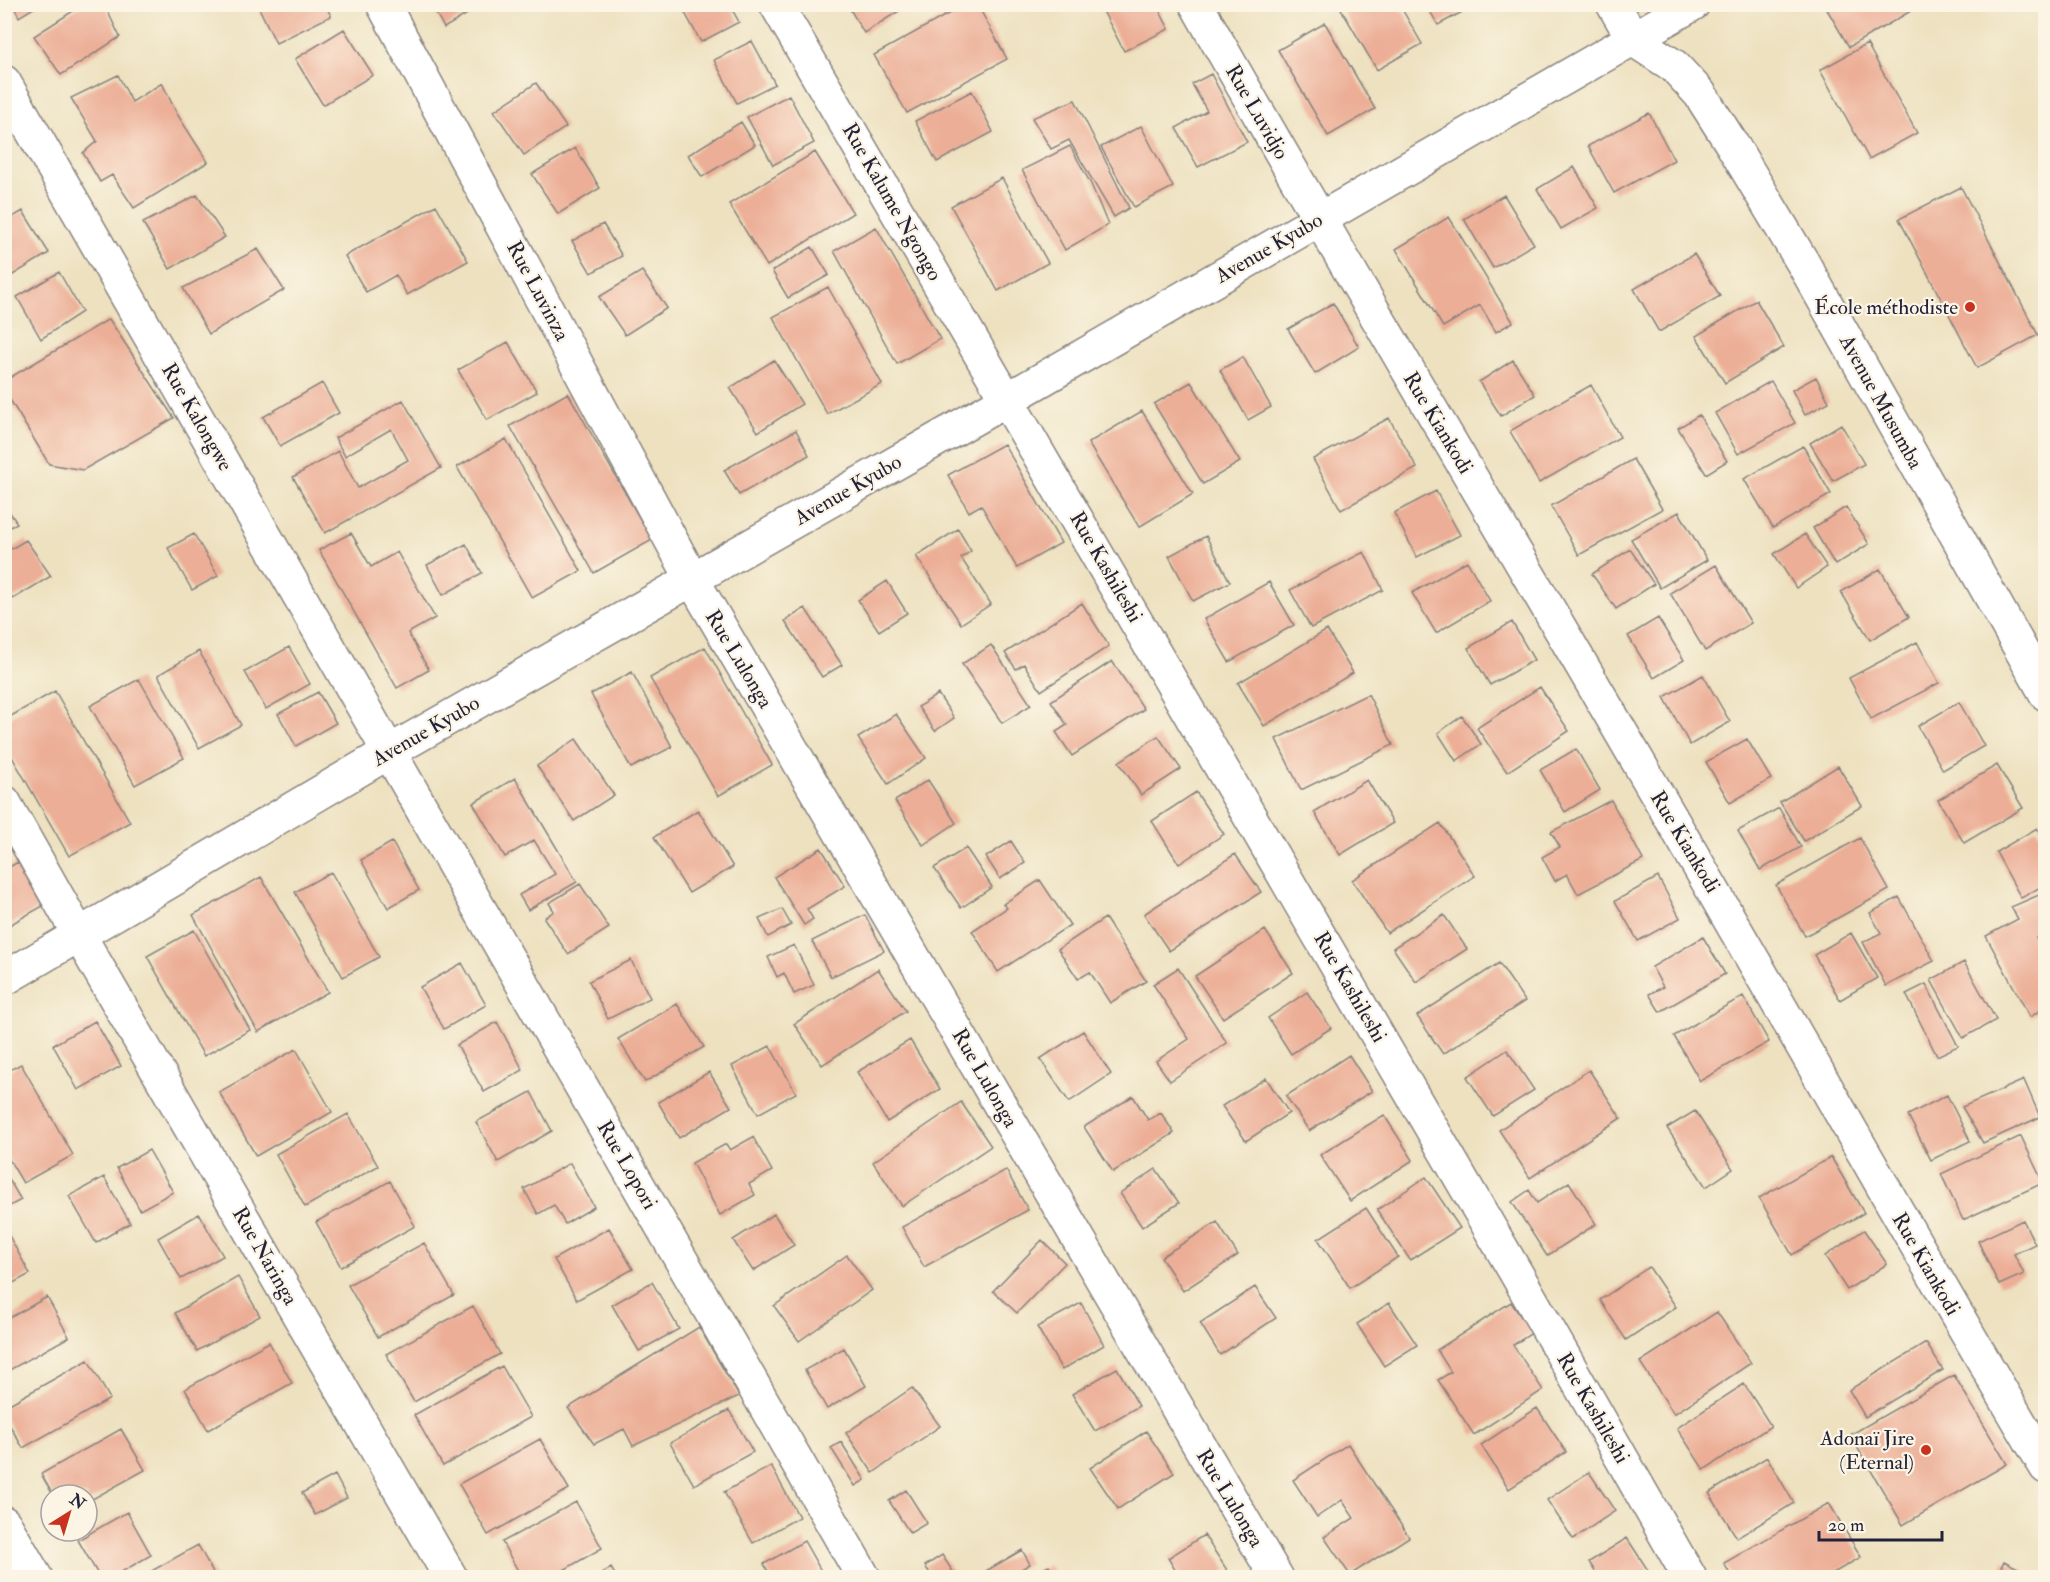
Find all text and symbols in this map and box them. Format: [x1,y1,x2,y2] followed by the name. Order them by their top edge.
[1219,60,1295,164] street label: Rue Luvidjo
[836,118,948,286] street label: Rue Kalume Ngongo
[1210,206,1328,290] street label: Avenue Kyubo
[500,236,576,346] street label: Rue Luvinza
[1814,294,1958,321] place label: École méthodiste
[1963,300,1977,314] marker: École méthodiste
[1833,329,1929,474] street label: Avenue Musumba
[155,358,239,476] street label: Rue Kalongwe
[1397,367,1479,479] street label: Rue Kiankodi
[789,448,907,532] street label: Avenue Kyubo
[1063,507,1149,628] street label: Rue Kashileshi
[699,605,779,713] street label: Rue Lulonga
[367,689,485,773] street label: Avenue Kyubo
[1644,786,1726,898] street label: Rue Kiankodi
[1307,927,1393,1048] street label: Rue Kashileshi
[946,1024,1024,1133] street label: Rue Lulonga
[591,1116,664,1215] street label: Rue Lopori
[226,1202,304,1310] street label: Rue Naringa
[1886,1208,1966,1321] street label: Rue Kiankodi
[1550,1348,1636,1469] street label: Rue Kashileshi
[1819,1425,1914,1476] place label: Adonaï Jire (Eternal)
[1919,1443,1933,1457] marker: Adonaï Jire (Eternal)
[1190,1444,1270,1552] street label: Rue Lulonga
[39,1483,99,1543] north arrow
[65,1489,90,1515] text: N
[1819,1504,1942,1542] scale bar
[1828,1514,1864,1537] text: 20 m

